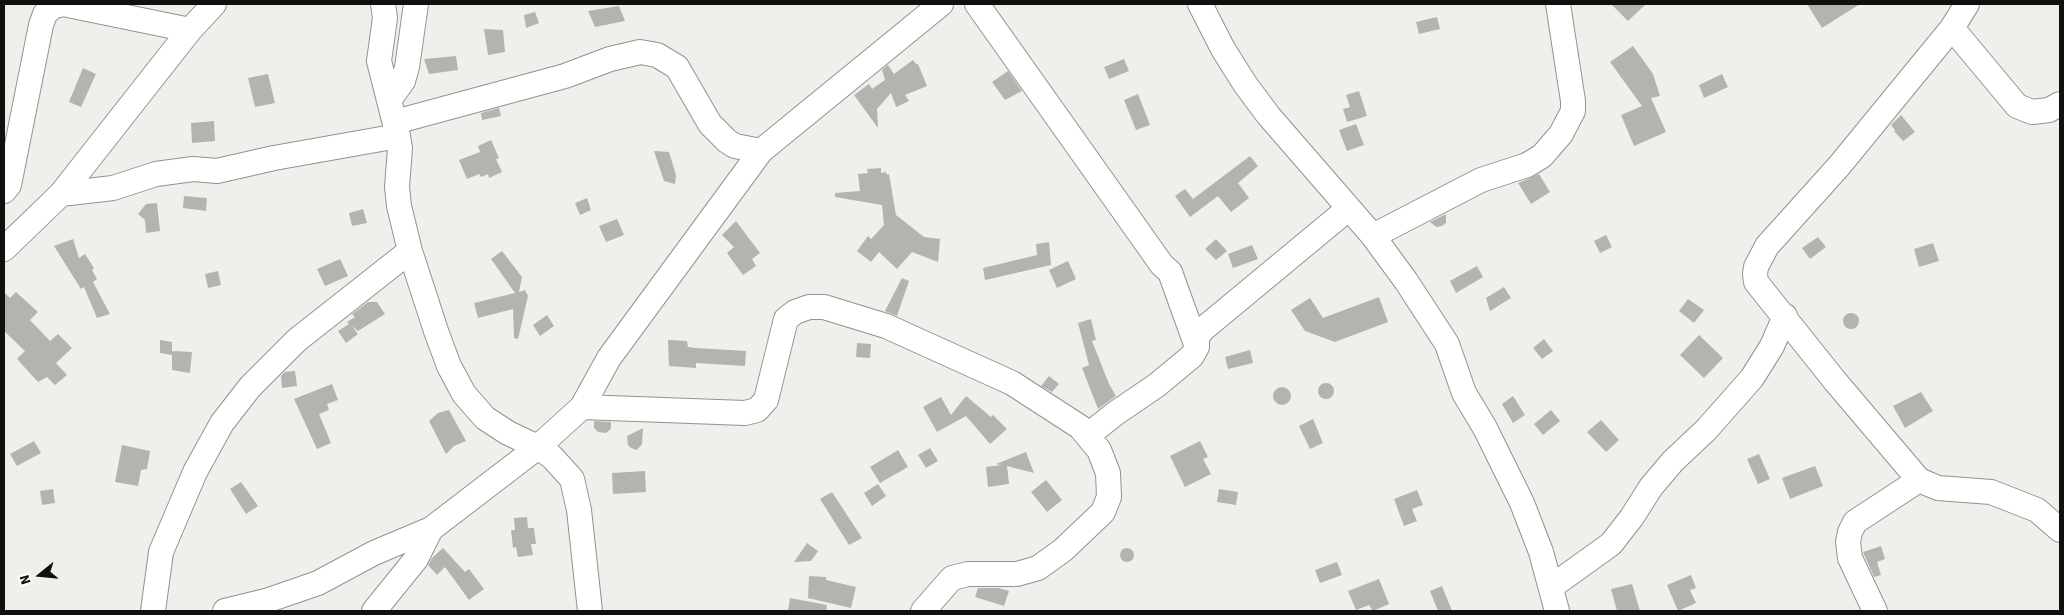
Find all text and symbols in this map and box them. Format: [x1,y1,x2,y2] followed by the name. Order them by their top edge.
[15,550,65,600] north arrow
[15,572,37,587] text: N

